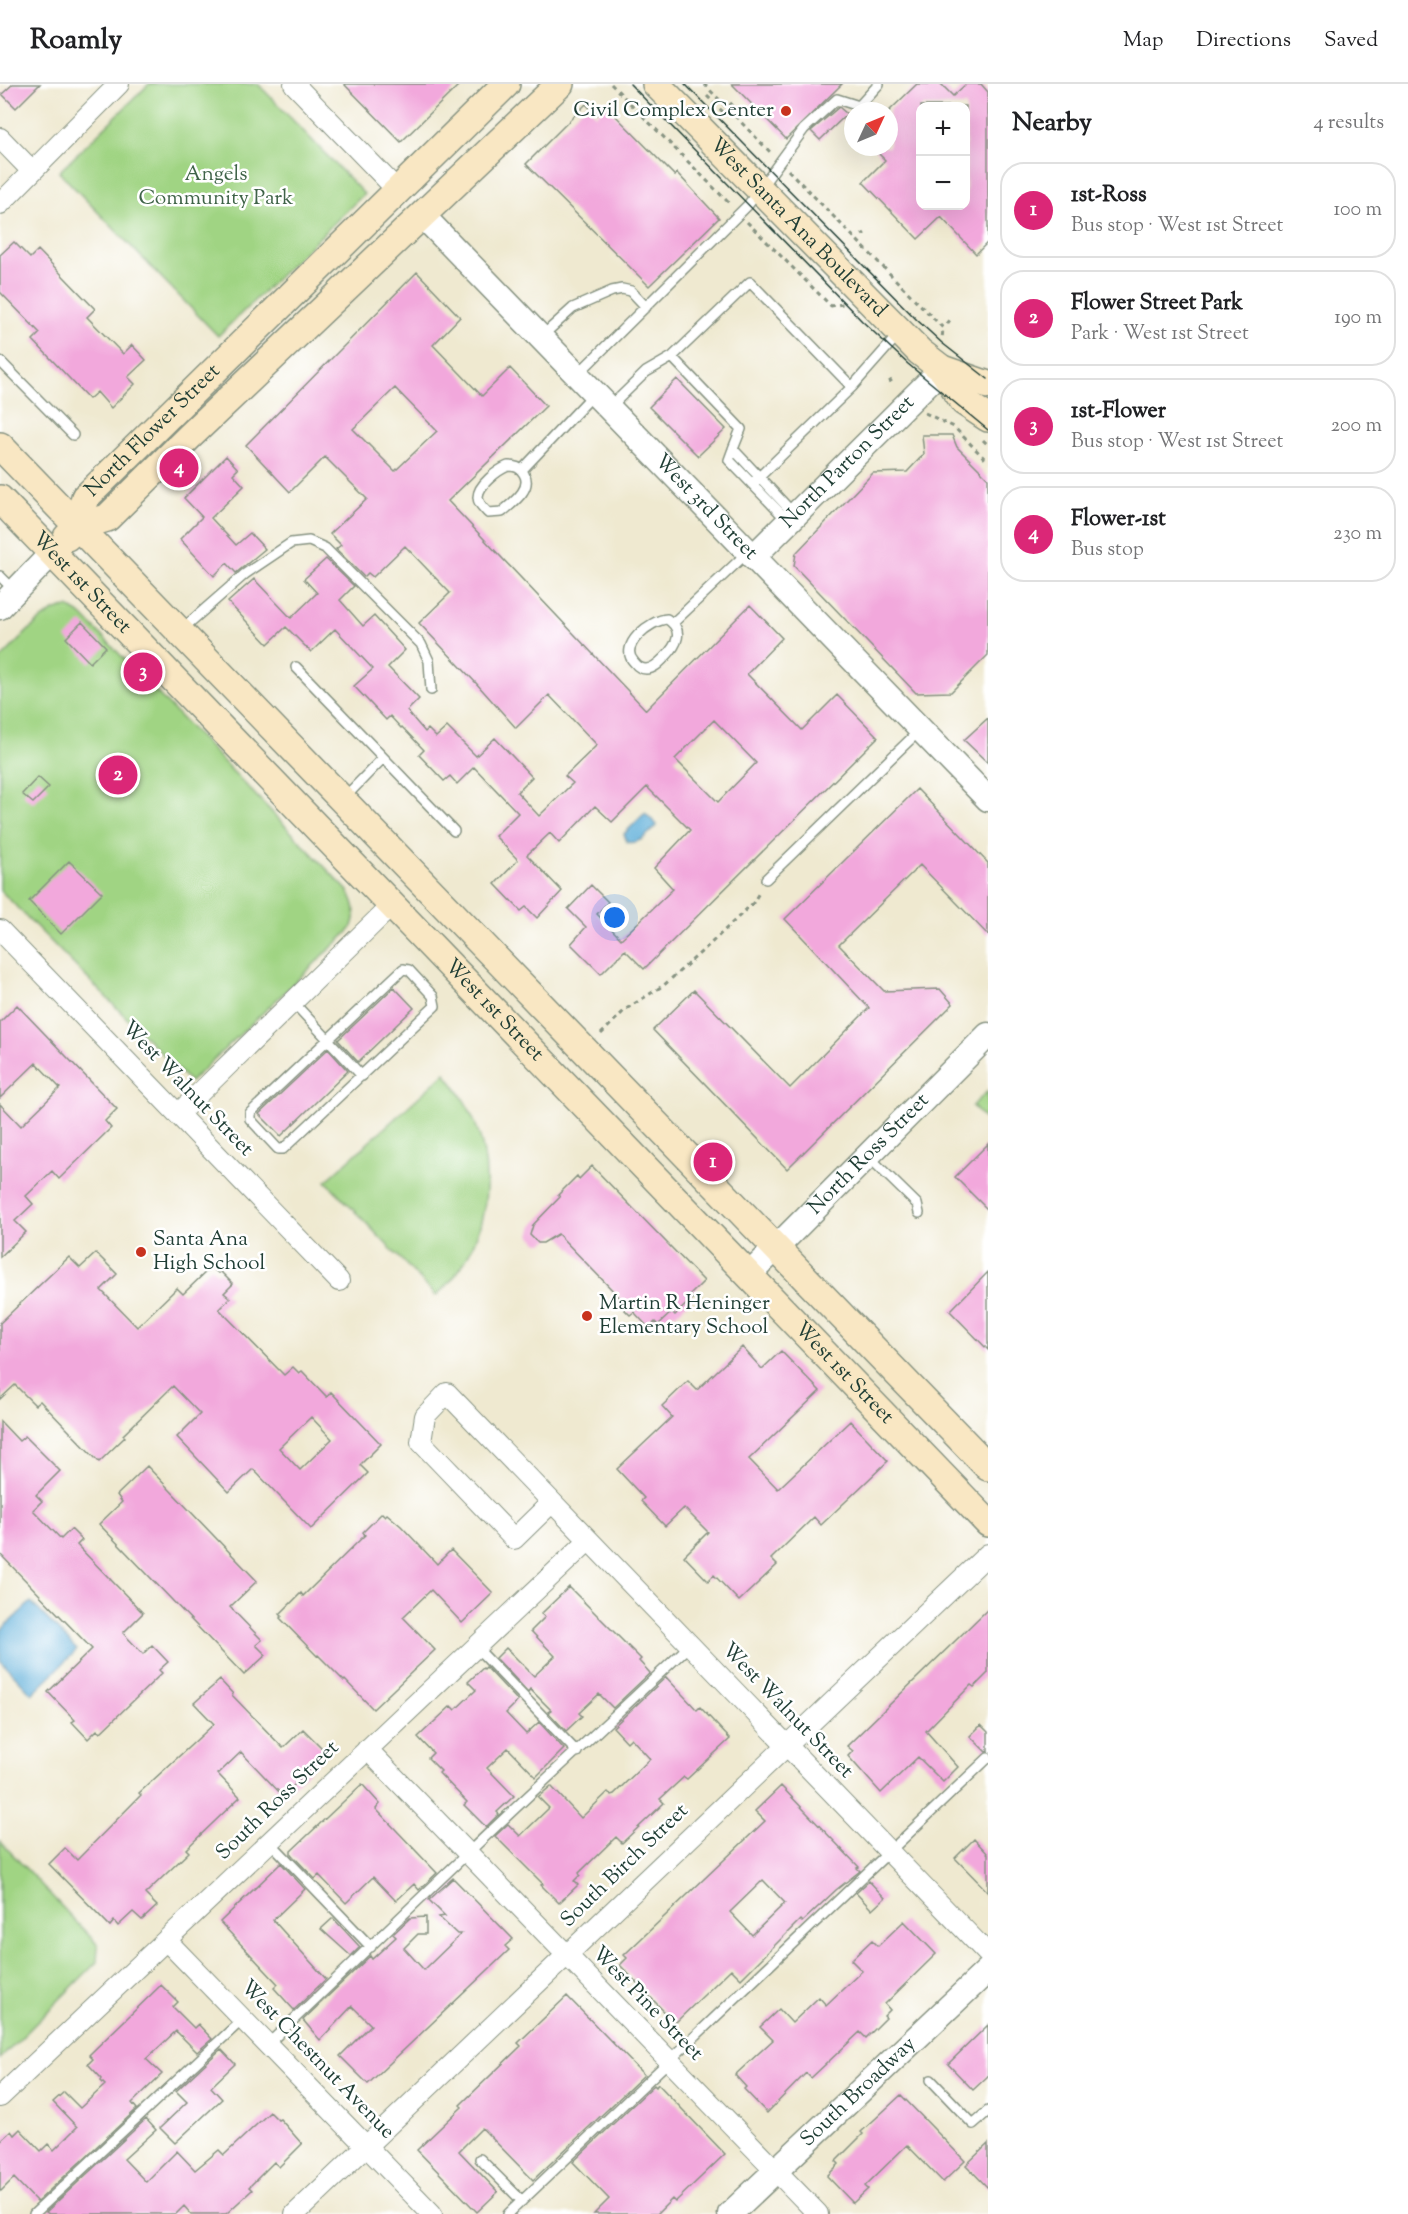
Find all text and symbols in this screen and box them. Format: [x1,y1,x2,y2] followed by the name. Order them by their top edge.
[30,21,122,61] text: Roamly
[1123,26,1163,56] text: Map
[1196,26,1291,56] text: Directions
[1324,26,1378,56] text: Saved
[573,96,774,126] place label: Civil Complex Center
[844,102,898,156] north arrow
[916,102,970,210] map controls
[916,102,970,156] button: +
[779,104,793,118] marker: Civil Complex Center
[1012,105,1092,142] text: Nearby
[1313,109,1384,138] text: 4 results
[702,131,894,325] street label: West Santa Ana Boulevard
[916,156,970,210] button: −
[139,160,294,214] park label: Angels Community Park
[1071,180,1147,212] text: 1st-Ross
[1030,196,1037,225] text: 1
[1333,196,1382,225] text: 100 m
[1071,212,1283,241] text: Bus stop · West 1st Street
[1071,288,1243,320] text: Flower Street Park
[1029,304,1038,333] text: 2
[1334,304,1382,333] text: 190 m
[1071,320,1249,349] text: Park · West 1st Street
[79,357,228,505] street label: North Flower Street
[774,389,922,536] street label: North Parton Street
[1071,396,1166,428] text: 1st-Flower
[1029,412,1038,441] text: 3
[1331,412,1382,441] text: 200 m
[1071,428,1283,457] text: Bus stop · West 1st Street
[160,446,198,490] pin: 4
[647,448,764,567] street label: West 3rd Street
[1071,504,1166,536] text: Flower-1st
[1028,520,1039,549] text: 4
[1333,520,1382,549] text: 230 m
[24,525,138,641] street label: West 1st Street
[1071,536,1144,565] text: Bus stop
[124,650,162,694] pin: 3
[98,752,138,798] pin: 2
[600,903,629,932] your location
[437,953,550,1069] street label: West 1st Street
[114,1014,260,1164] street label: West Walnut Street
[801,1087,936,1222] street label: North Ross Street
[694,1140,732,1184] pin: 1
[153,1225,265,1279] place label: Santa Ana High School
[134,1245,148,1259] marker: Santa Ana High School
[599,1289,770,1343] place label: Martin R Heninger Elementary School
[580,1309,594,1323] marker: Martin R Heninger Elementary School
[787,1315,900,1431] street label: West 1st Street
[714,1636,860,1786] street label: West Walnut Street
[210,1734,346,1868] street label: South Ross Street
[554,1797,696,1935] street label: South Birch Street
[584,1940,710,2068] street label: West Pine Street
[233,1974,401,2146] street label: West Chestnut Avenue
[794,2030,924,2155] street label: South Broadway

